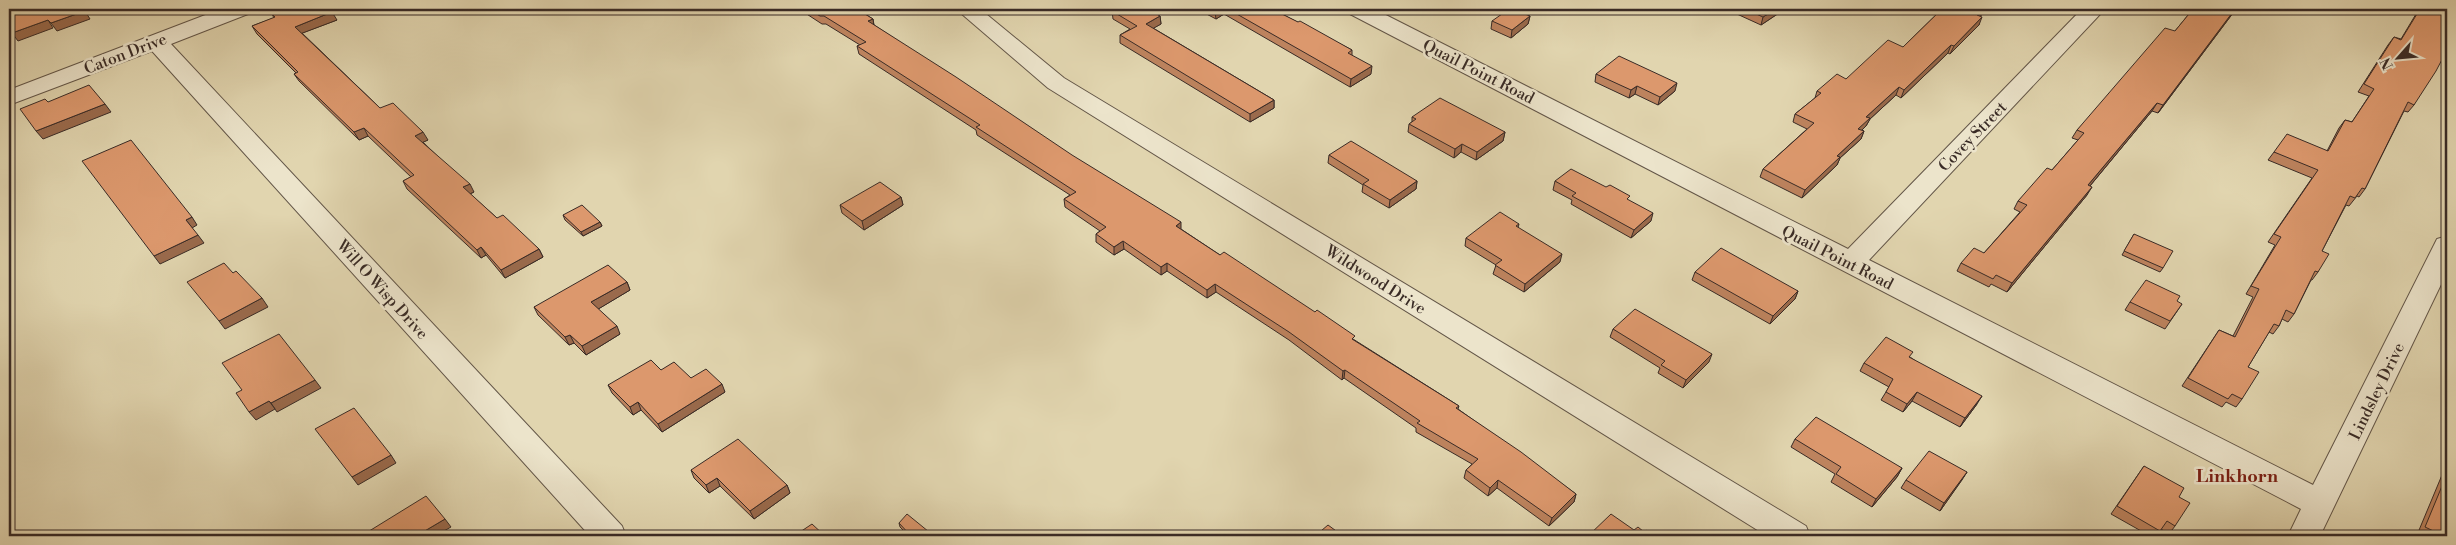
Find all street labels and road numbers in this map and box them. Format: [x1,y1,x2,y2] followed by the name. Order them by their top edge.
[81,29,170,79] street label: Caton Drive
[1419,35,1538,109] street label: Quail Point Road
[1934,97,2011,176] street label: Covey Street
[1778,221,1897,295] street label: Quail Point Road
[332,235,432,344] street label: Will O Wisp Drive
[1320,240,1430,319] street label: Wildwood Drive
[2345,339,2409,443] street label: Lindsley Drive

